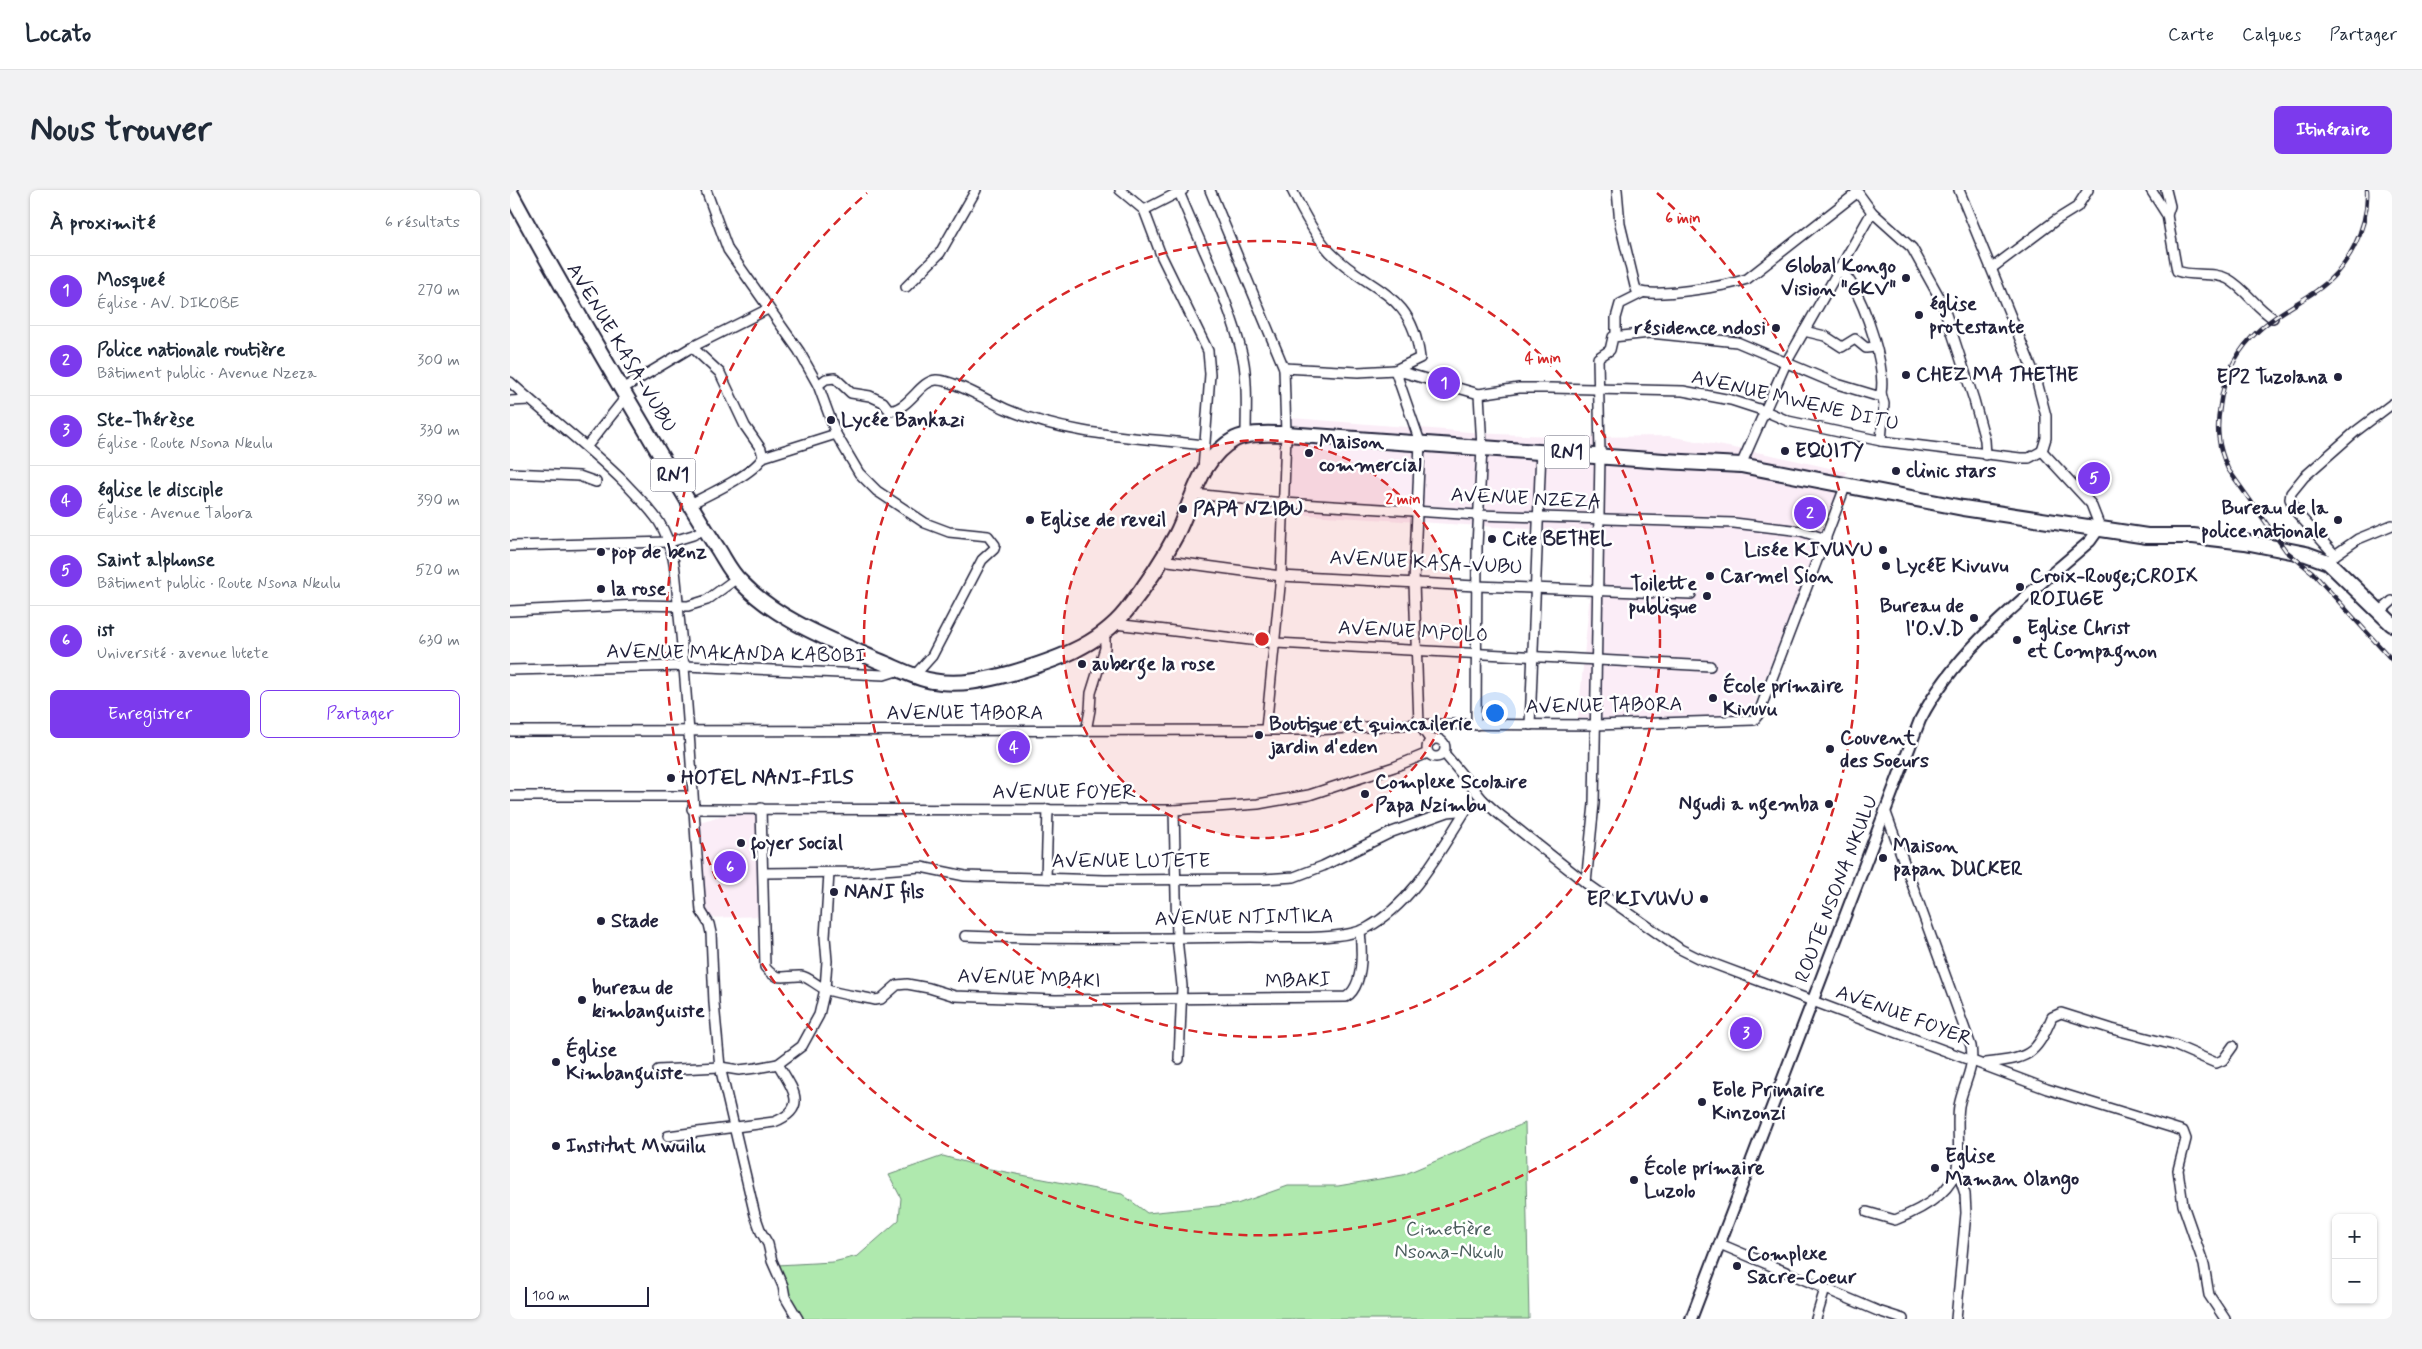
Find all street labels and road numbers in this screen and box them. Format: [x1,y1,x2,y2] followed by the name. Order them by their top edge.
[560,258,682,438] street label: AVENUE KASA-VUBU
[1689,364,1901,438] street label: AVENUE MWENE DITU
[1544,436,1590,468] road number: RN1
[650,458,696,492] road number: RN1
[1450,482,1602,516] street label: AVENUE NZEZA
[1329,544,1523,582] street label: AVENUE KASA-VUBU
[1337,615,1489,649] street label: AVENUE MPOLO
[606,638,866,670] street label: AVENUE MAKANDA KABOBI
[1525,691,1683,721] street label: AVENUE TABORA
[887,700,1043,727] street label: AVENUE TABORA
[992,779,1136,806] street label: AVENUE FOYER
[1789,791,1885,987] street label: ROUTE NSONA NKULU
[1052,848,1210,875] street label: AVENUE LUTETE
[1154,903,1334,933] street label: AVENUE NTINTIKA
[957,963,1101,995] street label: AVENUE MBAKI
[1265,966,1332,996] street label: MBAKI
[1832,979,1976,1053] street label: AVENUE FOYER

